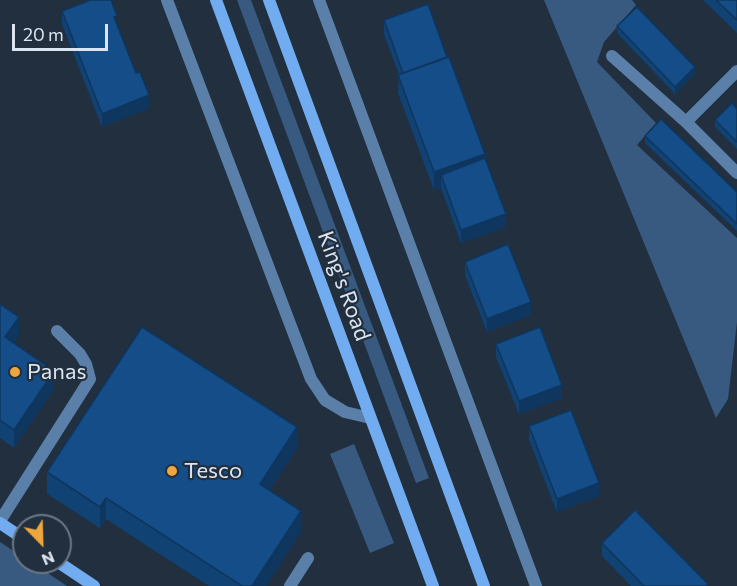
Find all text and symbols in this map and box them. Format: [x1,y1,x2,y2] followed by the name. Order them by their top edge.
[15,12,111,50] scale bar
[23,23,64,45] text: 20 m
[312,227,376,345] street label: King's Road
[27,359,86,385] place label: Panas
[8,365,22,379] marker: Panas
[184,458,242,484] place label: Tesco
[165,464,179,478] marker: Tesco
[12,514,72,574] north arrow
[39,548,58,570] text: N

